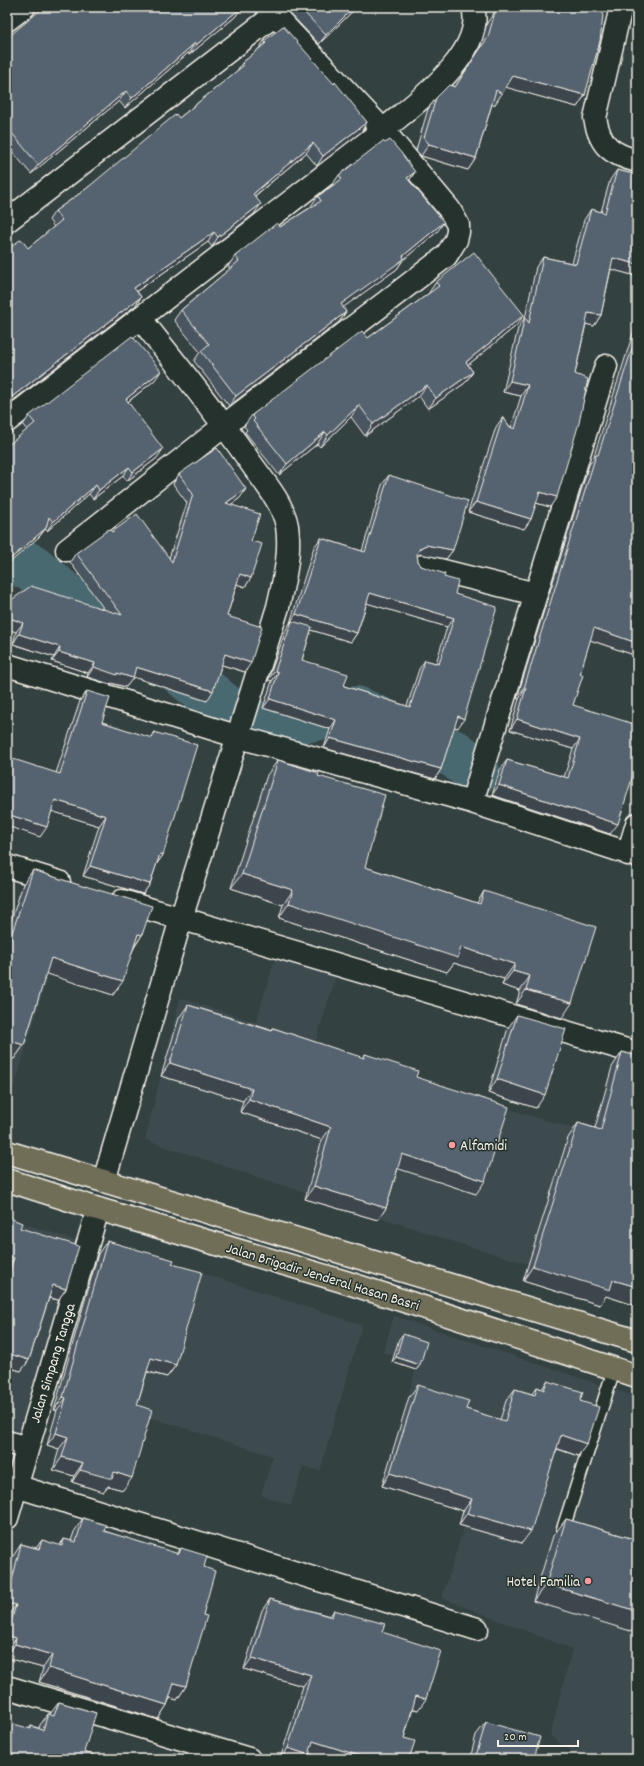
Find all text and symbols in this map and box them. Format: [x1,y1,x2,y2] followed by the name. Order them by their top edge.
[460,1136,507,1158] place label: Alfamidi
[447,1140,457,1150] marker: Alfamidi
[223,1238,422,1318] street label: Jalan Brigadir Jenderal Hasan Basri
[25,1300,83,1426] street label: Jalan Simpang Tangga
[506,1572,581,1594] place label: Hotel Familia
[583,1576,593,1586] marker: Hotel Familia
[498,1722,578,1748] scale bar
[504,1729,527,1746] text: 20 m

